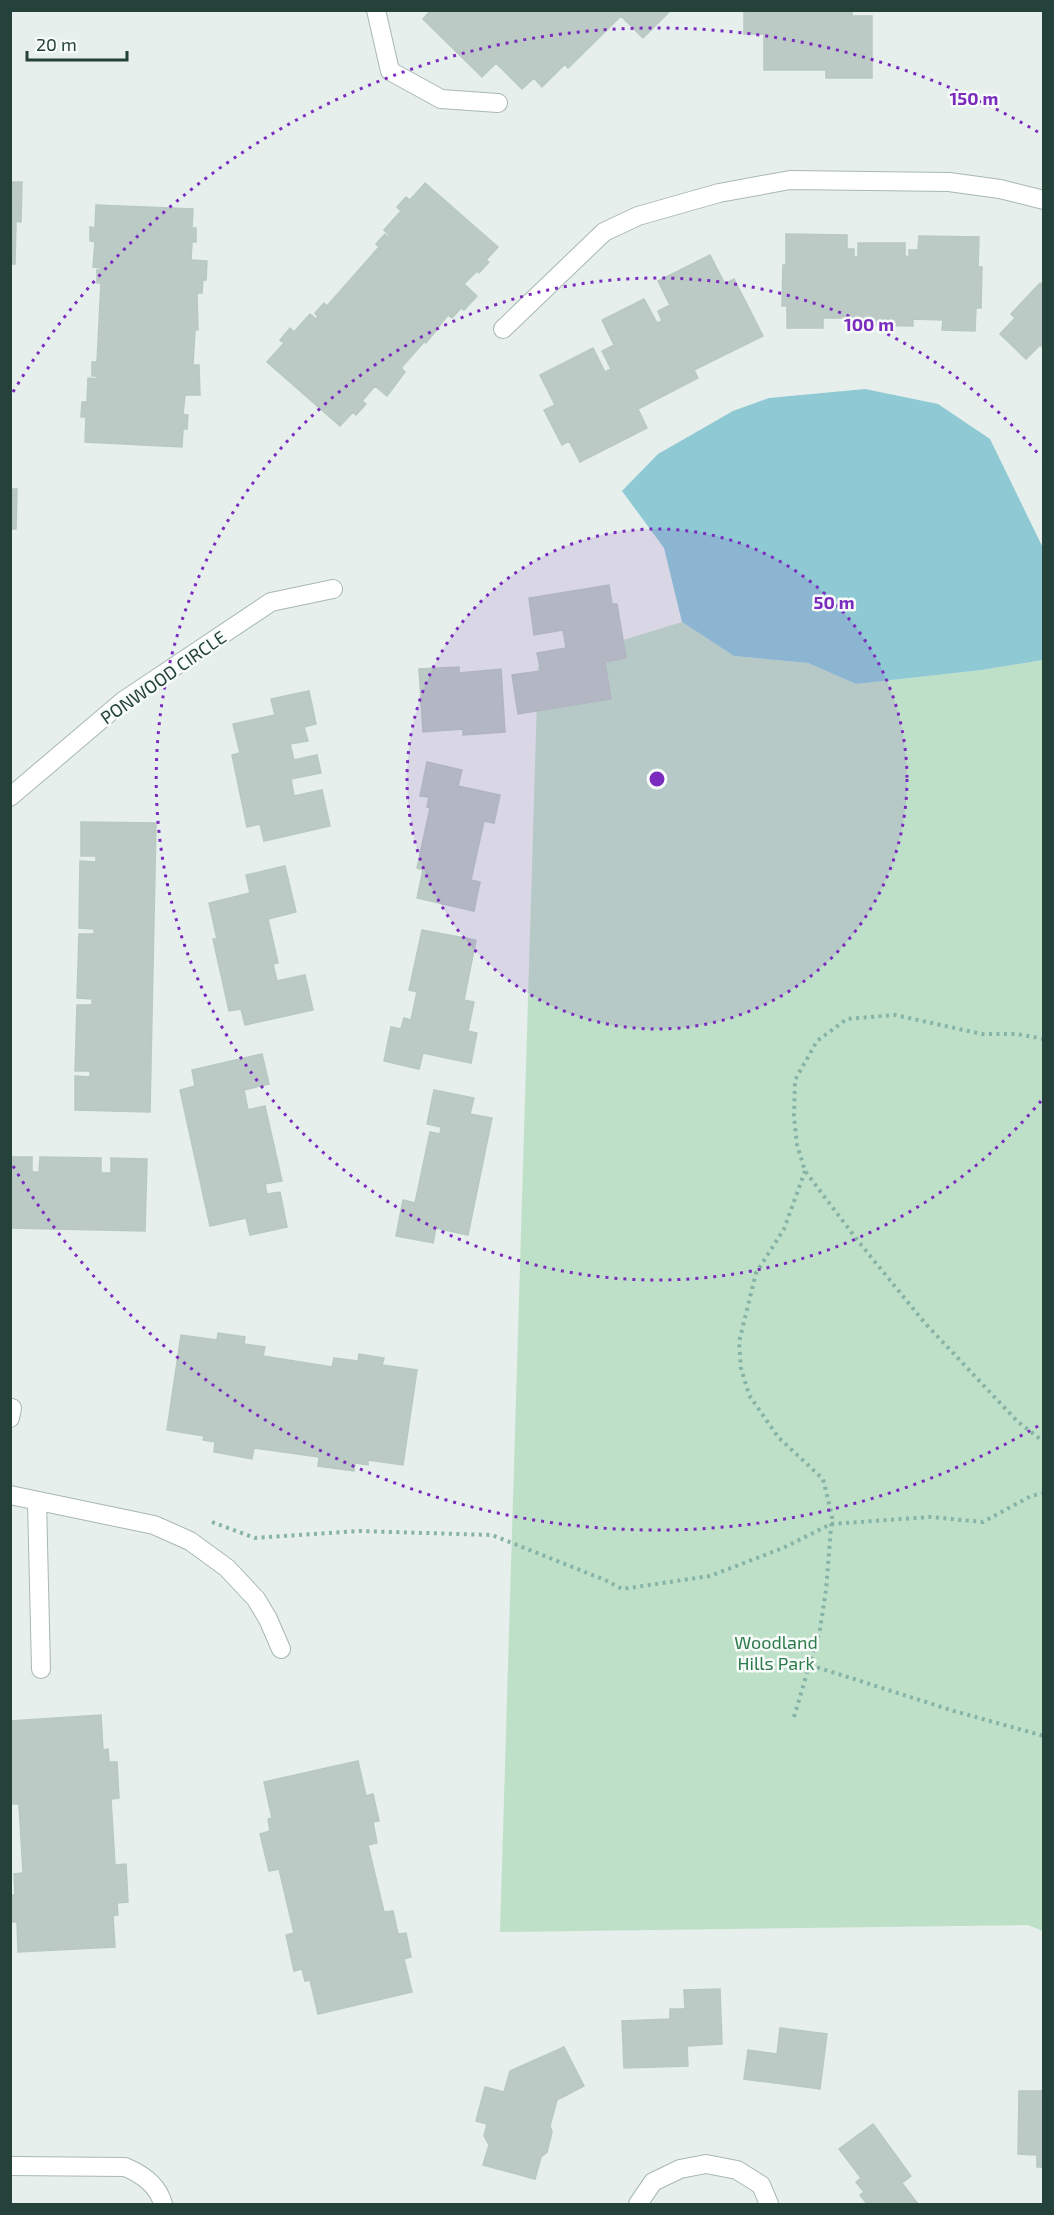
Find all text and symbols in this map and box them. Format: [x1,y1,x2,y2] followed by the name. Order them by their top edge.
[27,24,128,62] scale bar
[36,33,77,55] text: 20 m
[950,87,998,109] text: 150 m
[844,313,894,335] text: 100 m
[813,591,855,613] text: 50 m
[96,626,230,728] street label: PONWOOD CIRCLE
[647,769,667,789] centre of rings
[734,1631,818,1674] park label: Woodland Hills Park

